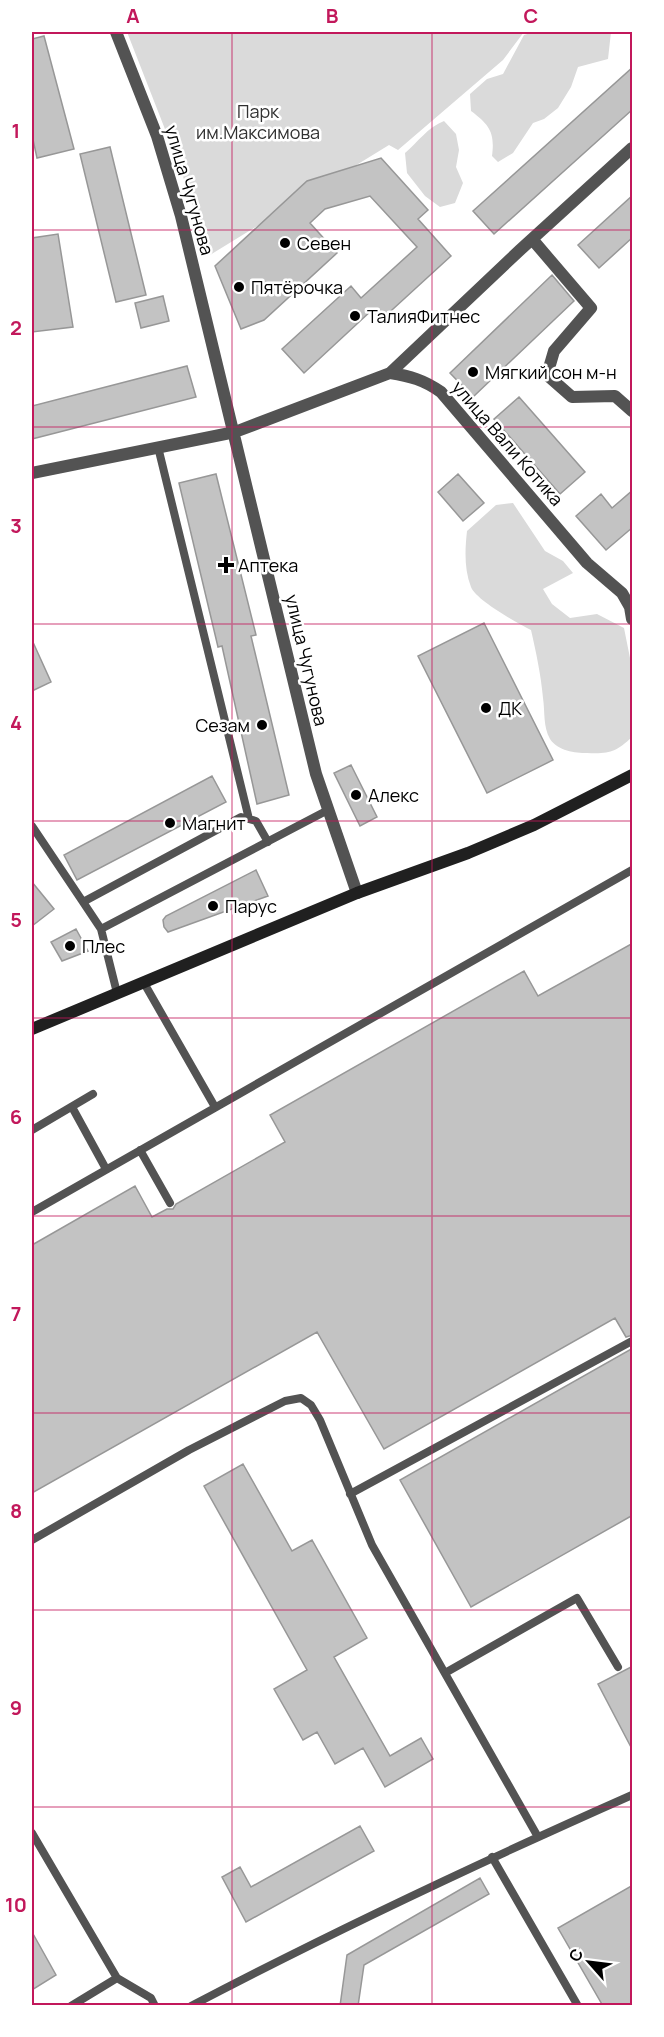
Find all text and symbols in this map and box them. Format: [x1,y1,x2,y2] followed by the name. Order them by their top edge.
[126,2,140,29] text: A
[326,2,339,29] text: B
[524,2,538,29] text: C
[196,99,320,144] park label: Парк им.Максимова
[12,117,20,144] text: 1
[160,122,220,258] street label: улица Чугунова
[297,231,351,255] place label: Севен
[278,236,292,250] marker: Севен
[251,275,343,299] place label: Пятёрочка
[232,280,246,294] marker: Пятёрочка
[367,304,480,328] place label: ТалияФитнес
[348,309,362,323] marker: ТалияФитнес
[10,314,22,341] text: 2
[485,360,617,384] place label: Мягкий сон м-н
[466,365,480,379] marker: Мягкий сон м-н
[447,375,569,511] street label: улица Вали Котика
[10,512,22,539] text: 3
[238,553,298,577] place label: Аптека
[219,558,233,572] marker: Аптека
[280,592,334,728] street label: улица Чугунова
[498,696,522,720] place label: ДК
[479,701,493,715] marker: ДК
[10,709,22,736] text: 4
[195,713,250,737] place label: Сезам
[255,718,269,732] marker: Сезам
[368,783,419,807] place label: Алекс
[349,788,363,802] marker: Алекс
[182,811,246,835] place label: Магнит
[163,816,177,830] marker: Магнит
[225,894,277,918] place label: Парус
[206,899,220,913] marker: Парус
[10,906,22,933] text: 5
[82,934,125,958] place label: Плес
[63,939,77,953] marker: Плес
[10,1103,22,1130] text: 6
[11,1300,21,1327] text: 7
[10,1497,22,1524] text: 8
[10,1694,22,1721] text: 9
[5,1891,27,1918] text: 10
[559,1932,619,1992] north arrow
[563,1944,588,1965] text: С

